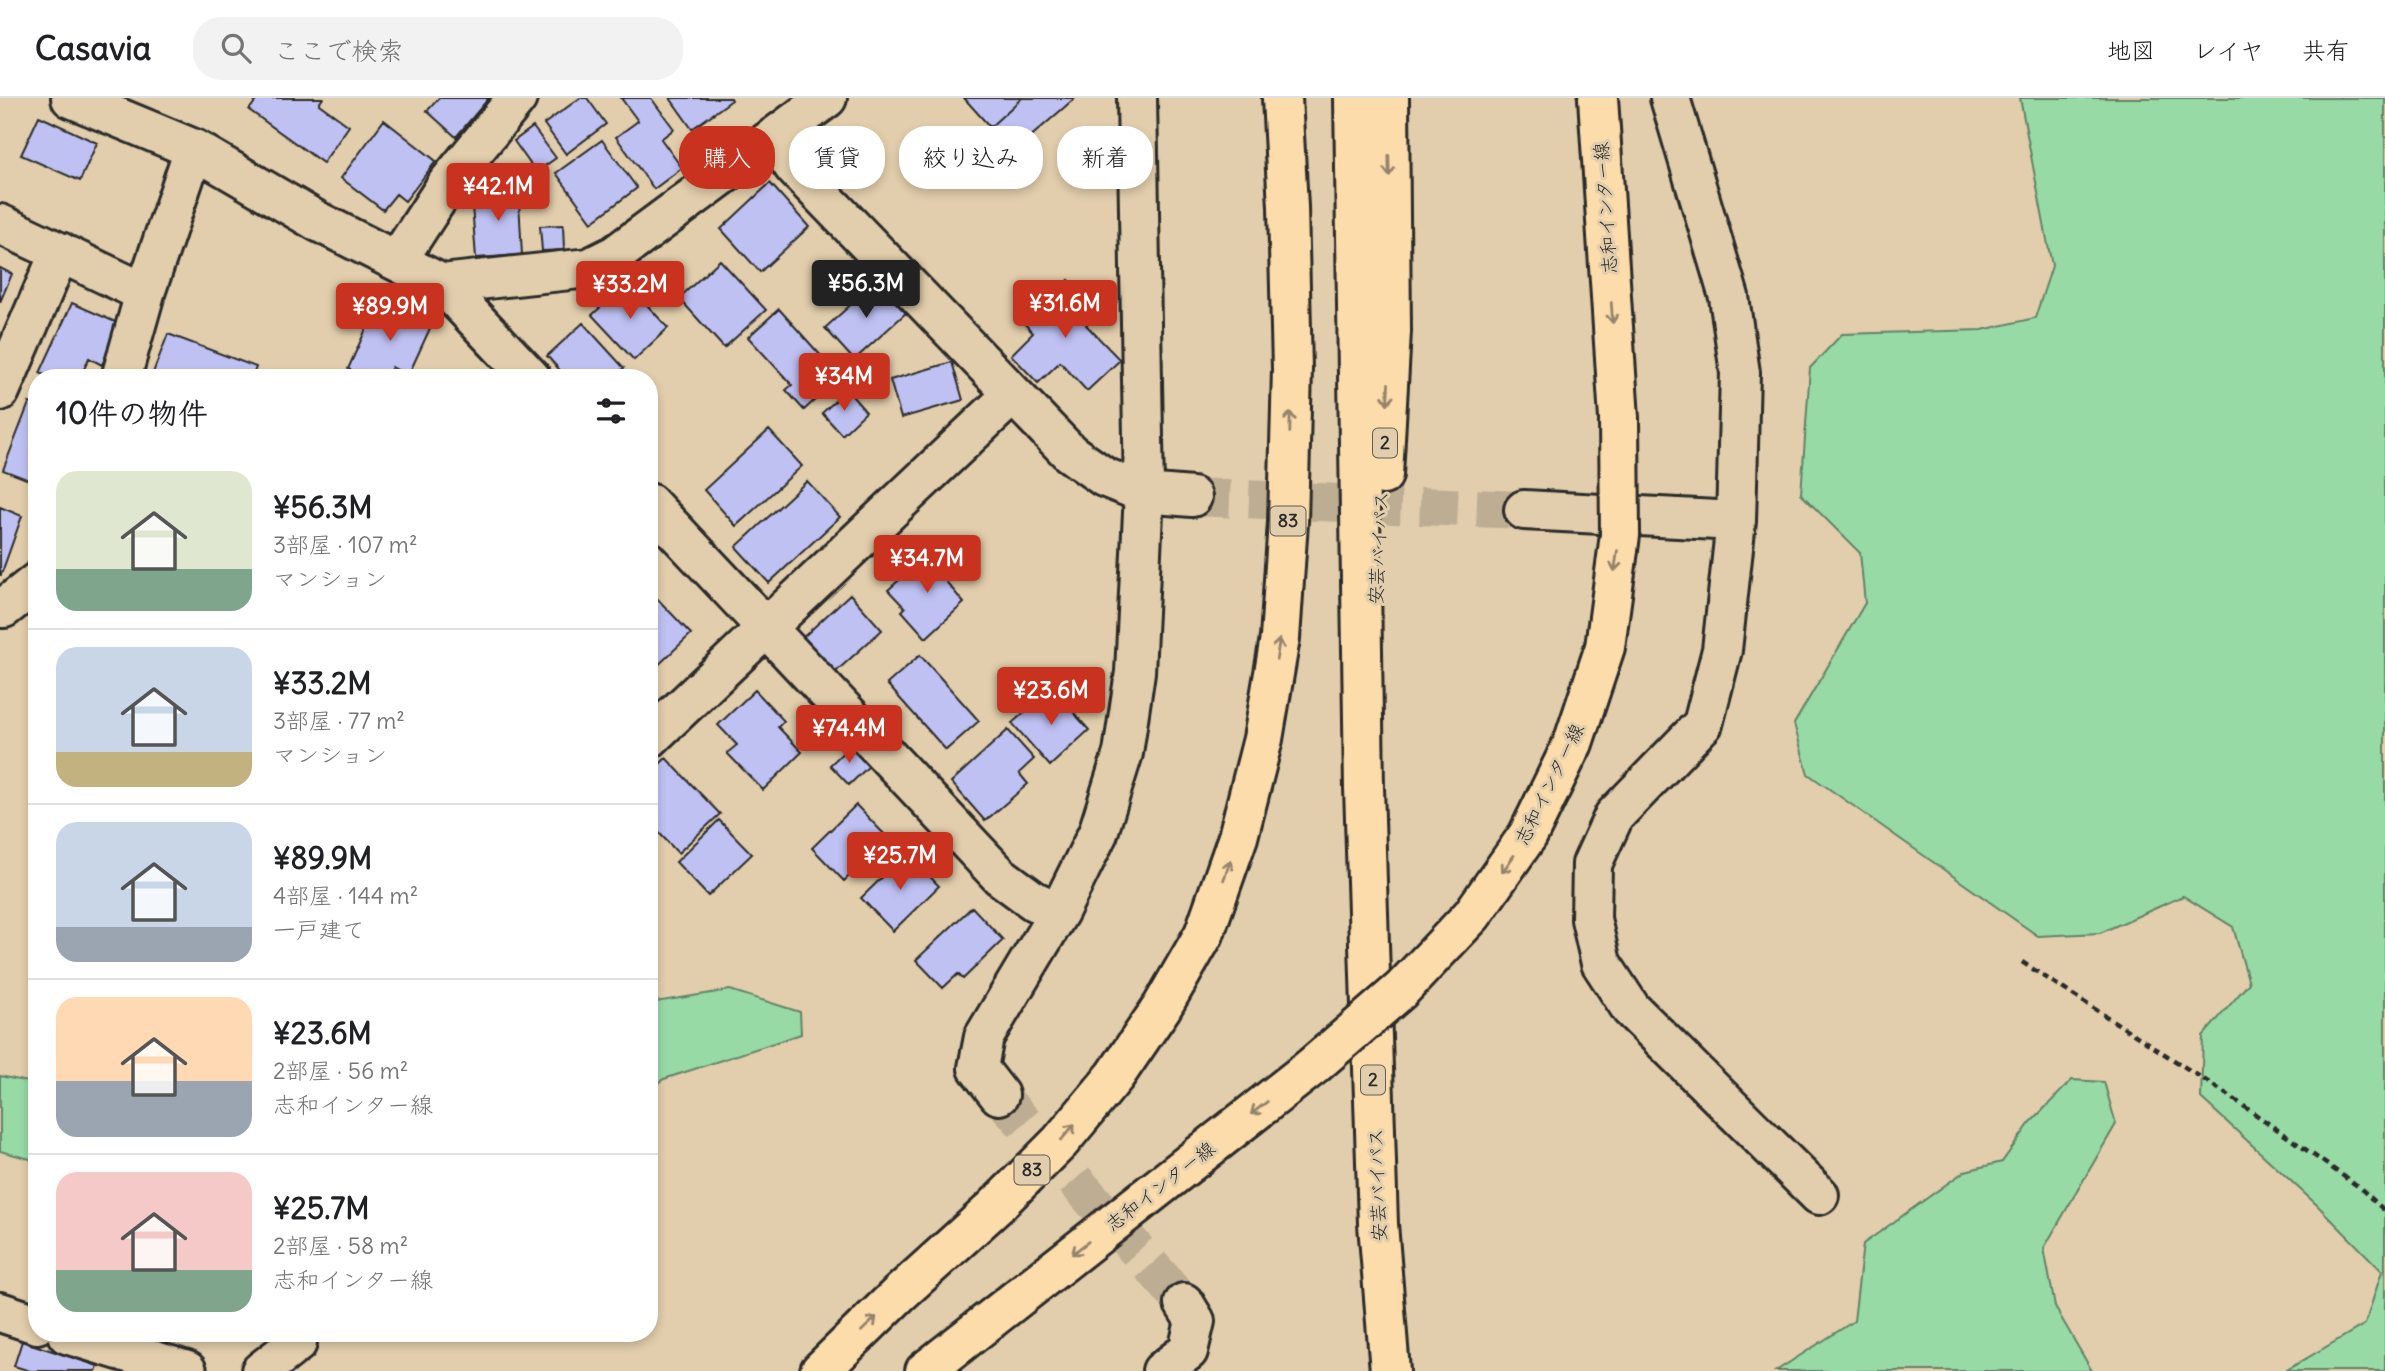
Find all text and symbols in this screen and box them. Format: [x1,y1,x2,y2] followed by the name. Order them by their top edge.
[193,17,683,80] search box
[35,27,151,69] text: Casavia
[217,29,255,67] icon: search
[273,34,403,67] text: ここで検索
[2107,35,2155,65] text: 地図
[2193,35,2264,65] text: レイヤ
[2302,35,2350,65] text: 共有
[679,126,775,189] chip: 購入
[789,126,885,189] chip: 賃貸
[899,126,1043,189] chip: 絞り込み
[1057,126,1153,189] chip: 新着
[1588,141,1622,275] street label: 志和インター線
[1383,154,1396,177] one-way arrow
[441,164,555,223] pin: ¥42.1M
[462,171,534,200] text: ¥42.1M
[809,260,923,320] pin: ¥56.3M
[573,262,687,321] pin: ¥33.2M
[828,268,904,297] text: ¥56.3M
[592,269,668,298] text: ¥33.2M
[1008,280,1122,340] pin: ¥31.6M
[333,284,447,343] pin: ¥89.9M
[1029,288,1101,317] text: ¥31.6M
[352,291,428,320] text: ¥89.9M
[1606,301,1619,324] one-way arrow
[803,354,885,413] pin: ¥34M
[815,361,873,390] text: ¥34M
[1381,382,1394,405] one-way arrow
[592,392,630,430] icon: filters
[56,394,208,432] text: 10件の物件
[1284,411,1297,434] one-way arrow
[1373,428,1397,458] road number: 2
[273,488,373,526] text: ¥56.3M
[1363,491,1393,605] street label: 安芸バイパス
[112,499,196,583] icon: home
[1270,506,1306,536] road number: 83
[273,530,418,559] text: 3部屋 · 107 m²
[870,536,984,595] pin: ¥34.7M
[890,543,964,572] text: ¥34.7M
[1610,549,1623,572] one-way arrow
[273,564,387,593] text: マンション
[1272,638,1285,661] one-way arrow
[273,664,372,702] text: ¥33.2M
[994,668,1108,727] pin: ¥23.6M
[112,675,196,759] icon: home
[1013,675,1089,704] text: ¥23.6M
[273,706,405,735] text: 3部屋 · 77 m²
[792,706,906,765] pin: ¥74.4M
[812,713,886,742] text: ¥74.4M
[1509,719,1589,849] street label: 志和インター線
[273,740,387,769] text: マンション
[843,832,957,892] pin: ¥25.7M
[273,839,372,877] text: ¥89.9M
[863,840,937,869] text: ¥25.7M
[112,850,196,934] icon: home
[1501,854,1515,873] one-way arrow
[1221,859,1234,881] one-way arrow
[273,881,418,910] text: 4部屋 · 144 m²
[273,915,365,944] text: 一戸建て
[273,1014,372,1052] text: ¥23.6M
[112,1025,196,1109] icon: home
[273,1056,408,1085] text: 2部屋 · 56 m²
[1361,1065,1385,1094] road number: 2
[273,1090,433,1119] text: 志和インター線
[1251,1101,1269,1116] one-way arrow
[1060,1124,1076,1142] one-way arrow
[1363,1128,1391,1242] street label: 安芸バイパス
[1101,1136,1219,1236] street label: 志和インター線
[1014,1156,1050,1184] road number: 83
[273,1189,370,1227] text: ¥25.7M
[112,1200,196,1284] icon: home
[273,1231,408,1260] text: 2部屋 · 58 m²
[1071,1241,1090,1256] one-way arrow
[273,1265,433,1294] text: 志和インター線
[860,1315,877,1332] one-way arrow

